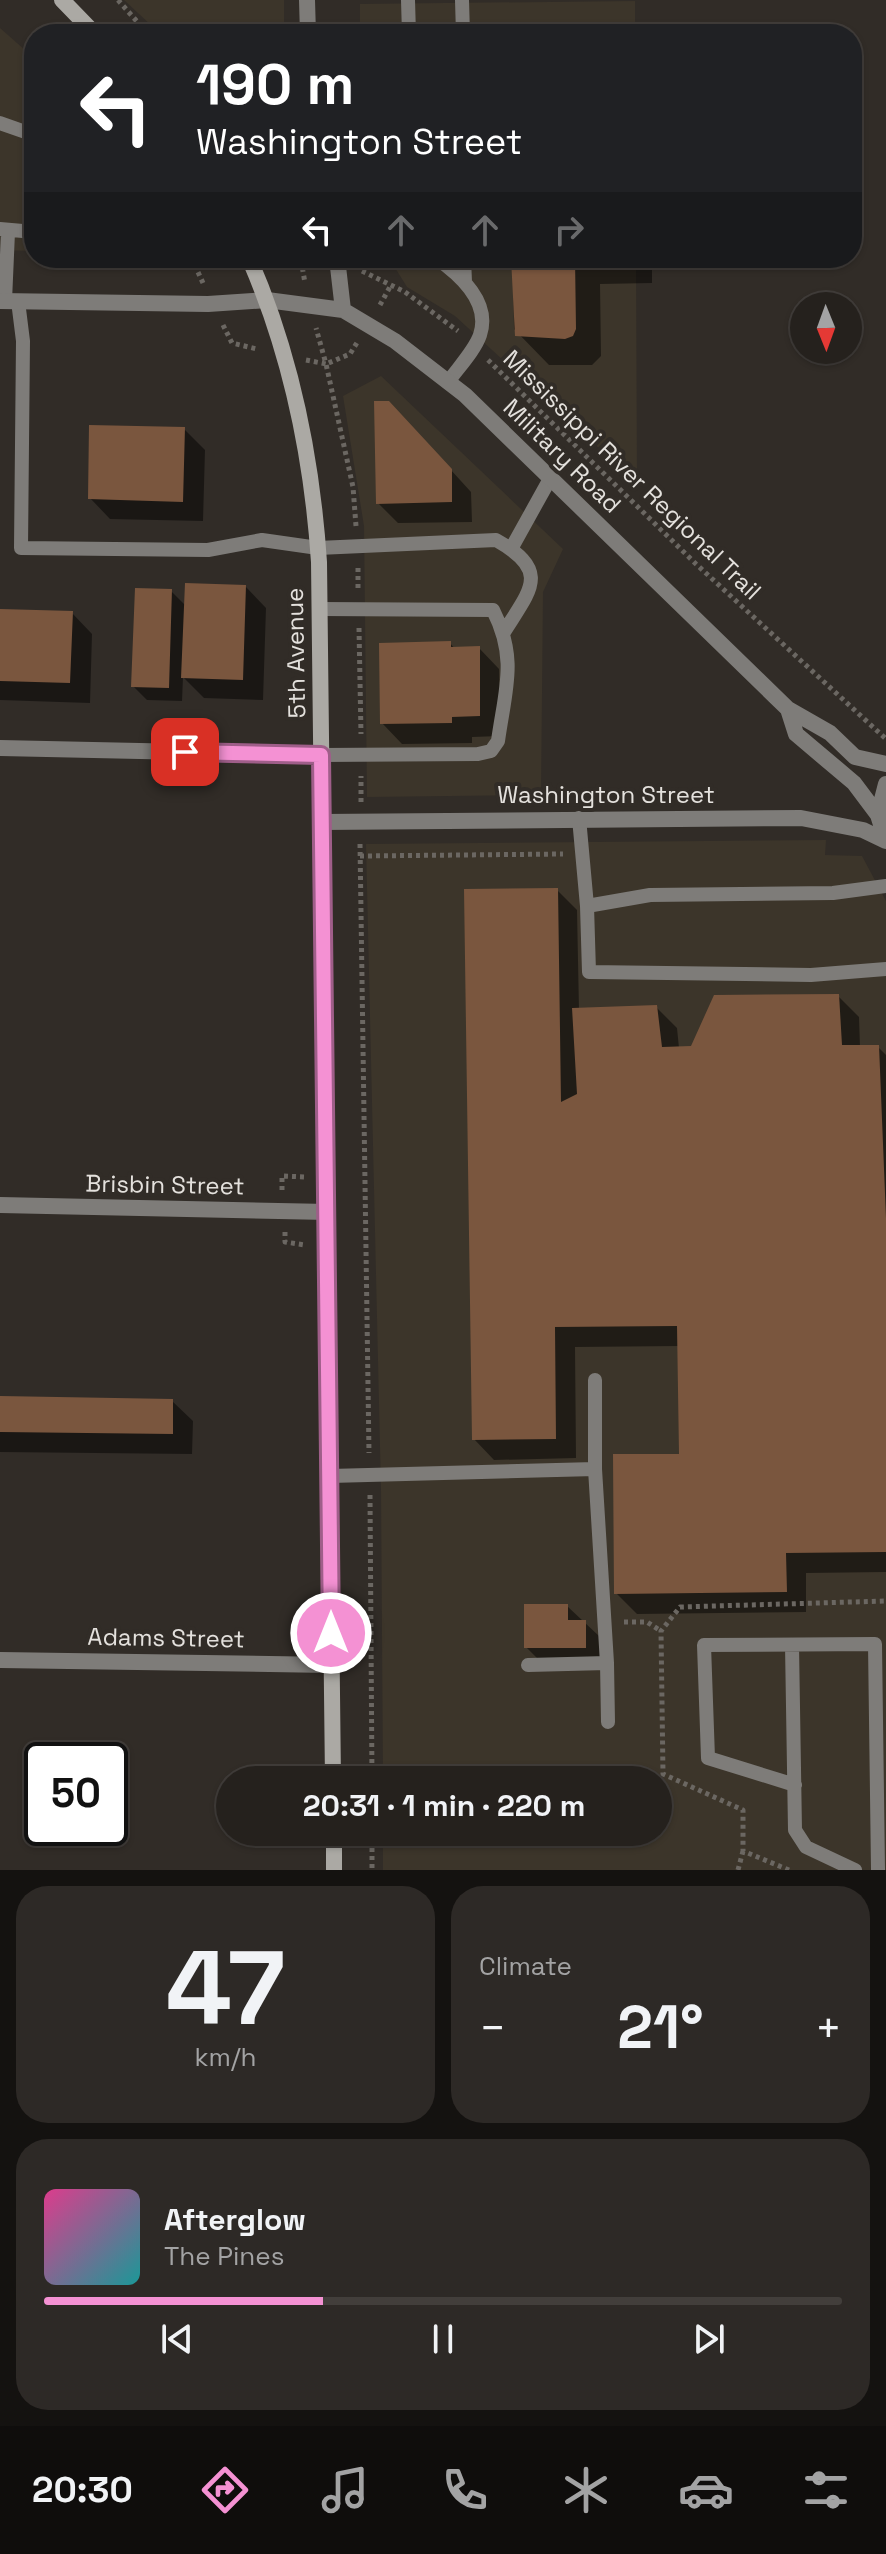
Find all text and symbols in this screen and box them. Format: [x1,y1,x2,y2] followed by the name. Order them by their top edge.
[196,49,354,120] text: 190 m
[64,56,168,160] icon: left
[196,119,522,165] text: Washington Street
[295,208,339,252] icon: left
[379,208,423,252] icon: ahead
[463,208,507,252] icon: ahead
[547,208,591,252] icon: right
[790,292,862,364] north arrow
[790,292,862,364] map controls
[497,343,768,606] street label: Mississippi River Regional Trail
[497,392,628,520] street label: Military Road
[279,587,312,719] street label: 5th Avenue
[151,718,219,786] pin
[163,730,207,774] icon: arrive
[497,779,715,810] street label: Washington Street
[85,1168,245,1201] street label: Brisbin Street
[289,1591,373,1675] position arrow
[87,1621,245,1654] street label: Adams Street
[24,1742,128,1846] speed limit sign: 50
[303,1786,585,1825] text: 20:31 · 1 min · 220 m
[166,1922,285,2054] text: 47
[479,1949,572,1983] text: Climate
[617,1989,704,2066] text: 21°
[479,2000,506,2056] text: −
[815,2000,842,2056] text: +
[195,2040,256,2074] text: km/h
[164,2200,306,2239] text: Afterglow
[164,2239,284,2273] text: The Pines
[155,2317,199,2361] icon: previous
[421,2317,465,2361] icon: pause
[687,2317,731,2361] icon: next
[197,2462,253,2518] icon: directions
[317,2462,373,2518] icon: music
[437,2462,493,2518] icon: phone
[558,2462,614,2518] icon: climate
[678,2462,734,2518] icon: car
[798,2462,854,2518] icon: filters
[32,2467,133,2513] text: 20:30

